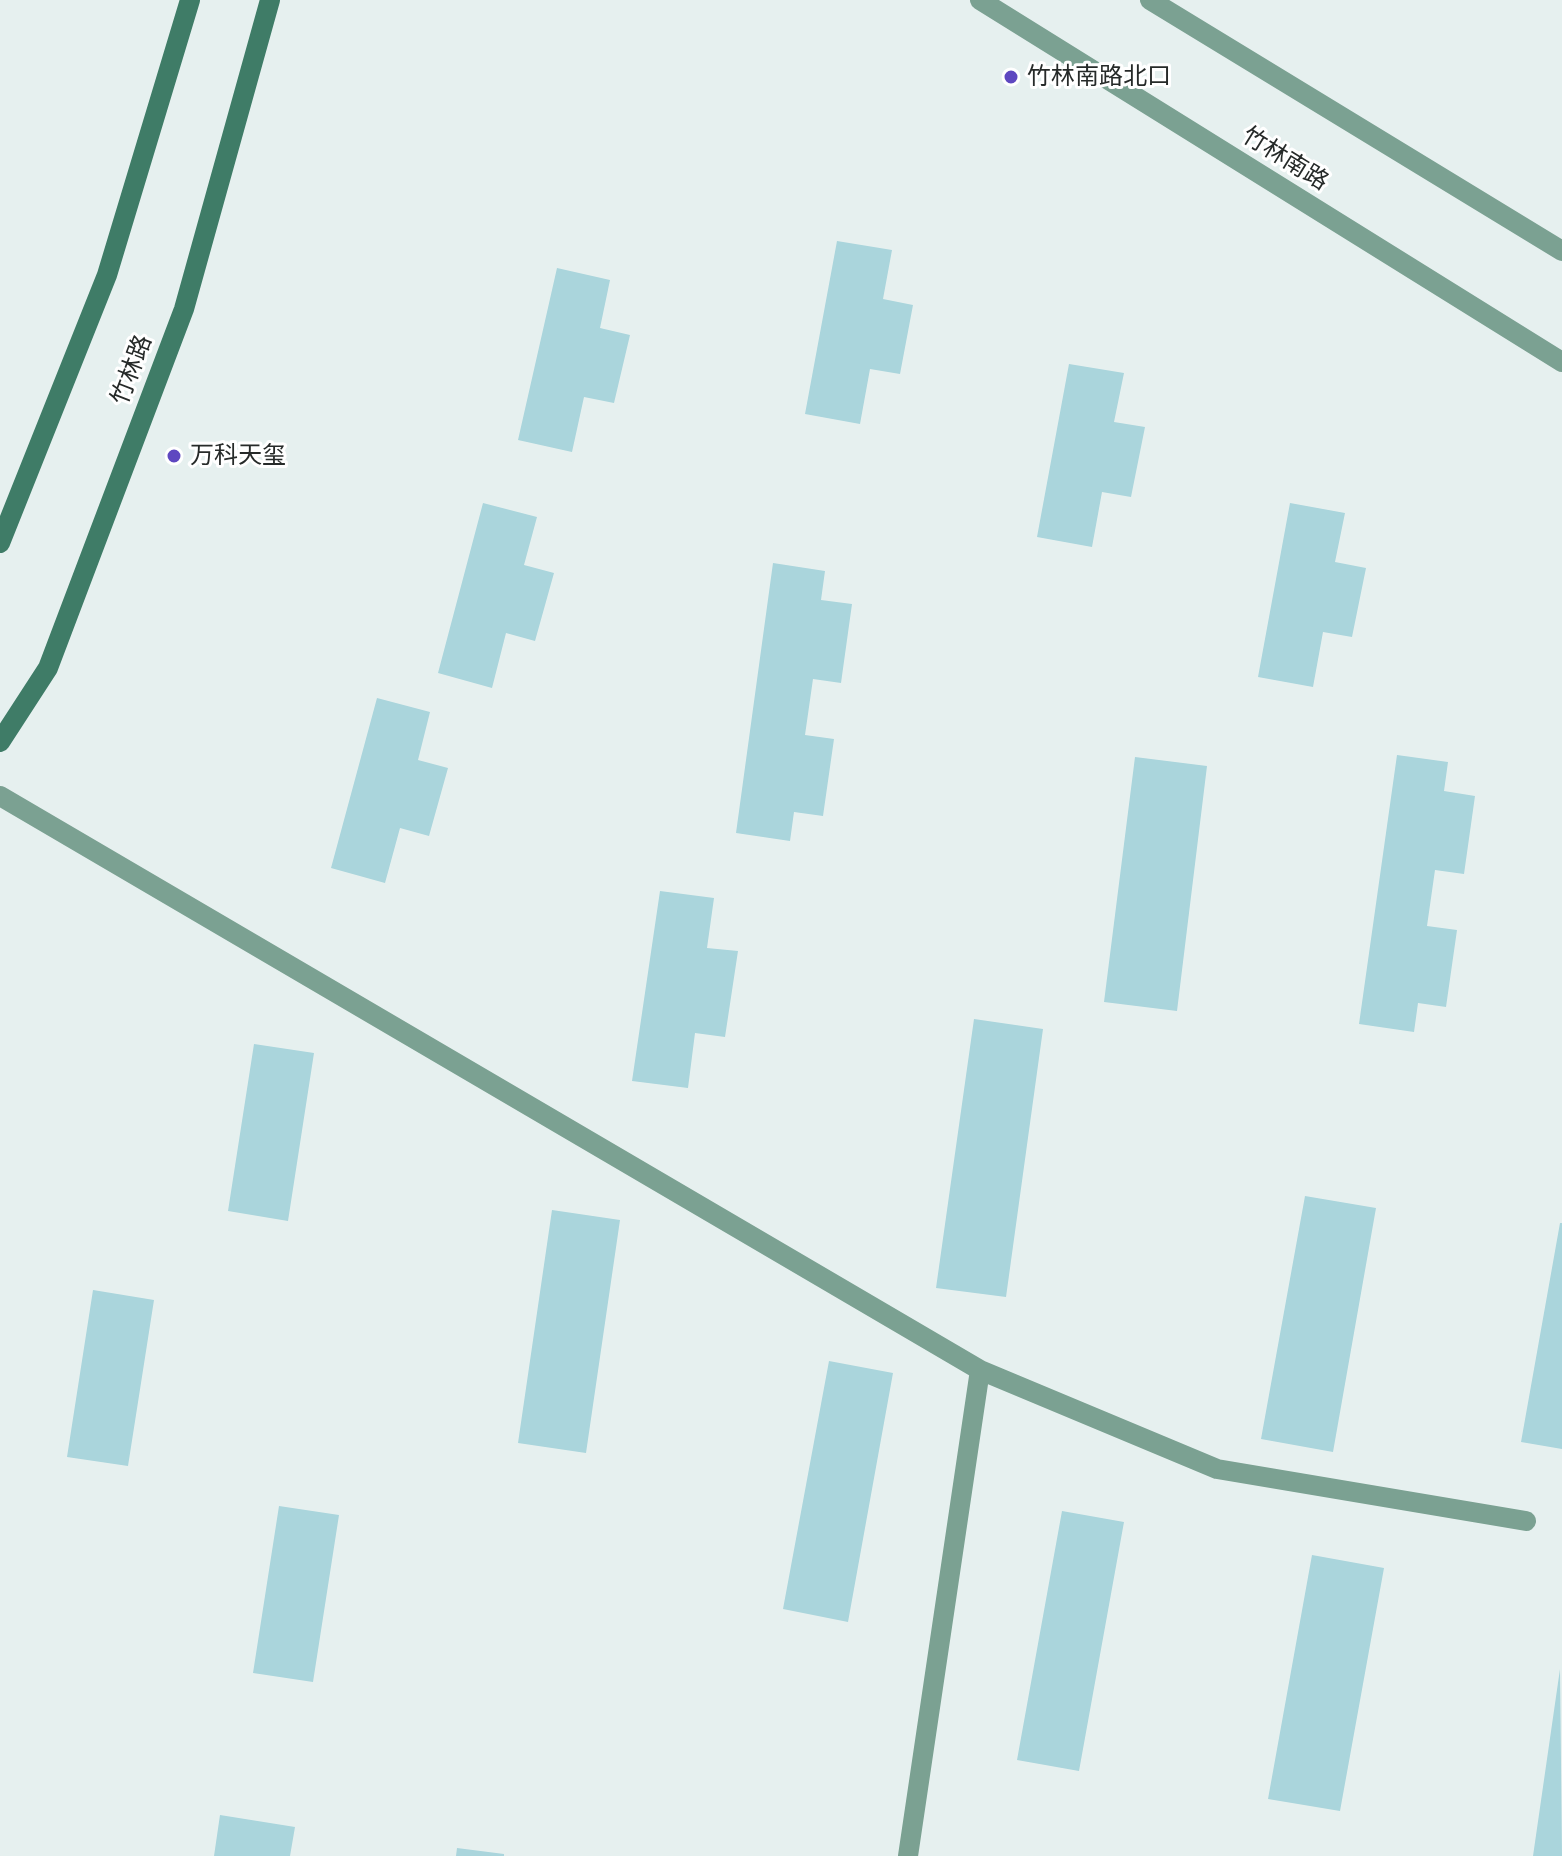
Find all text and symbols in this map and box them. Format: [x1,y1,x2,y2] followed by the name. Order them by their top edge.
[1027,63,1171,91] place label: 竹林南路北口
[1002,68,1020,86] marker: 竹林南路北口
[1237,121,1333,197] street label: 竹林南路
[106,331,158,409] street label: 竹林路
[190,442,286,470] place label: 万科天玺
[165,447,183,465] marker: 万科天玺

